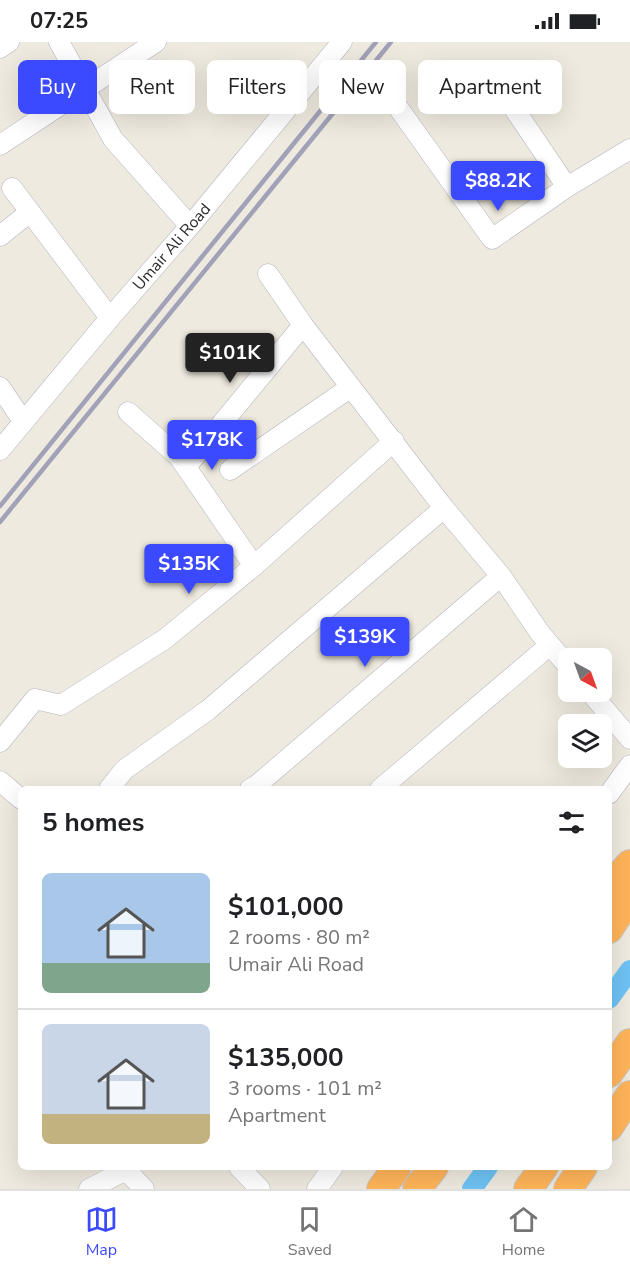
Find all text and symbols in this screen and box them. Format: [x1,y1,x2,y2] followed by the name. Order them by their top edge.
[30,6,88,36] text: 07:25
[18,60,97,114] chip: Buy
[109,60,195,114] chip: Rent
[207,60,307,114] chip: Filters
[319,60,406,114] chip: New
[418,60,562,114] chip: Apartment
[449,161,547,212] pin: $88.2K
[465,167,531,194] text: $88.2K
[128,199,216,295] street label: Umair Ali Road
[188,333,272,384] pin: $101K
[199,339,261,366] text: $101K
[170,420,254,471] pin: $178K
[181,426,243,453] text: $178K
[147,544,231,595] pin: $135K
[158,550,220,577] text: $135K
[323,617,407,668] pin: $139K
[334,623,396,650] text: $139K
[558,648,612,702] north arrow
[558,648,612,768] map controls
[558,714,612,768] button: layers
[42,805,144,840] text: 5 homes
[555,806,588,839] icon: filters
[228,889,344,924] text: $101,000
[90,897,162,969] icon: home
[228,924,370,951] text: 2 rooms · 80 m²
[228,951,364,978] text: Umair Ali Road
[228,1040,344,1075] text: $135,000
[90,1048,162,1120] icon: home
[228,1075,382,1102] text: 3 rooms · 101 m²
[228,1102,326,1129] text: Apartment
[85,1203,118,1261] tab: Map
[288,1203,332,1261] tab: Saved
[502,1203,545,1261] tab: Home

